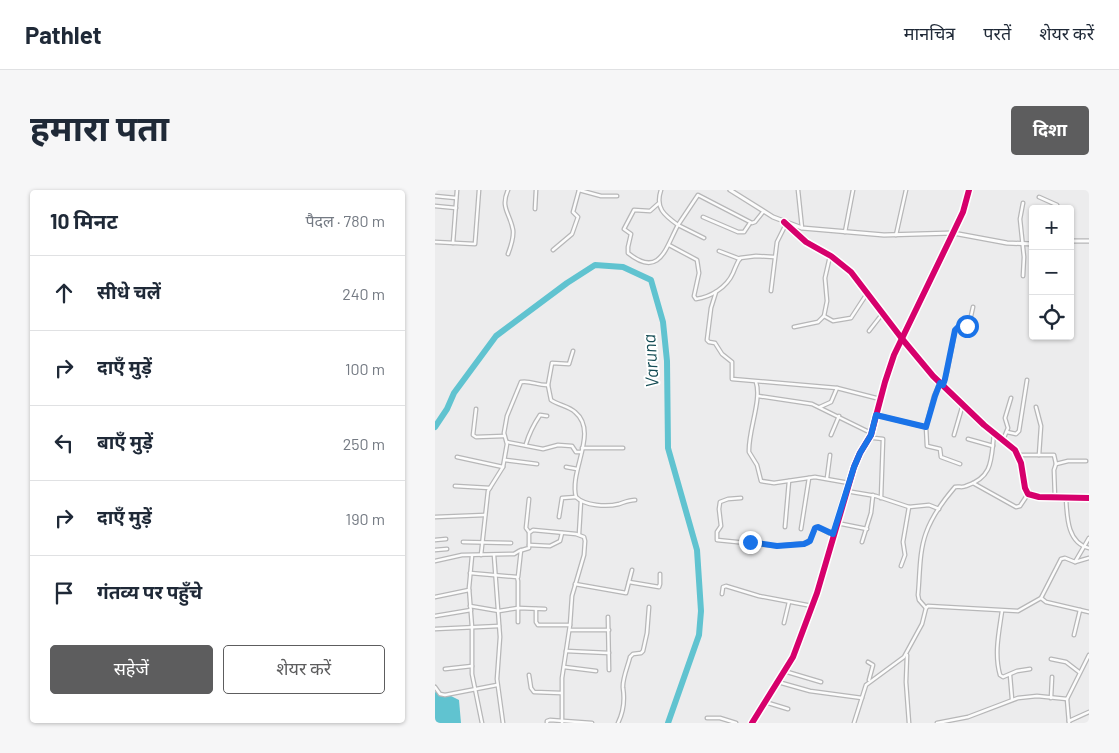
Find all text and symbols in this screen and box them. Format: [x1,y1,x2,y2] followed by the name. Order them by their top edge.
[25,20,102,49] text: Pathlet
[904,22,955,44] text: मानचित्र
[983,22,1011,44] text: परतें
[1039,22,1094,44] text: शेयर करें
[30,106,169,148] text: हमारा पता
[1011,106,1089,155] button: दिशा
[1029,205,1074,340] map controls
[1029,205,1074,250] button: +
[50,208,118,233] text: 10 मिनट
[305,211,385,230] text: पैदल · 780 m
[1029,250,1074,295] button: −
[50,279,78,307] icon: ahead
[97,280,161,303] text: सीधे चलें
[342,284,385,303] text: 240 m
[1029,295,1074,340] button: locate
[956,315,979,338] route start
[637,333,663,389] water label: Varuna
[50,354,78,382] icon: right
[97,355,152,378] text: दाएँ मुड़ें
[345,359,385,378] text: 100 m
[50,429,78,457] icon: left
[97,430,153,453] text: बाएँ मुड़ें
[343,434,385,453] text: 250 m
[50,504,78,532] icon: right
[97,505,152,528] text: दाएँ मुड़ें
[346,509,385,528] text: 190 m
[739,531,762,554] route end
[50,579,78,607] icon: arrive
[97,580,202,603] text: गंतव्य पर पहुँचे
[50,645,213,694] button: सहेजें
[223,645,385,694] button: शेयर करें

